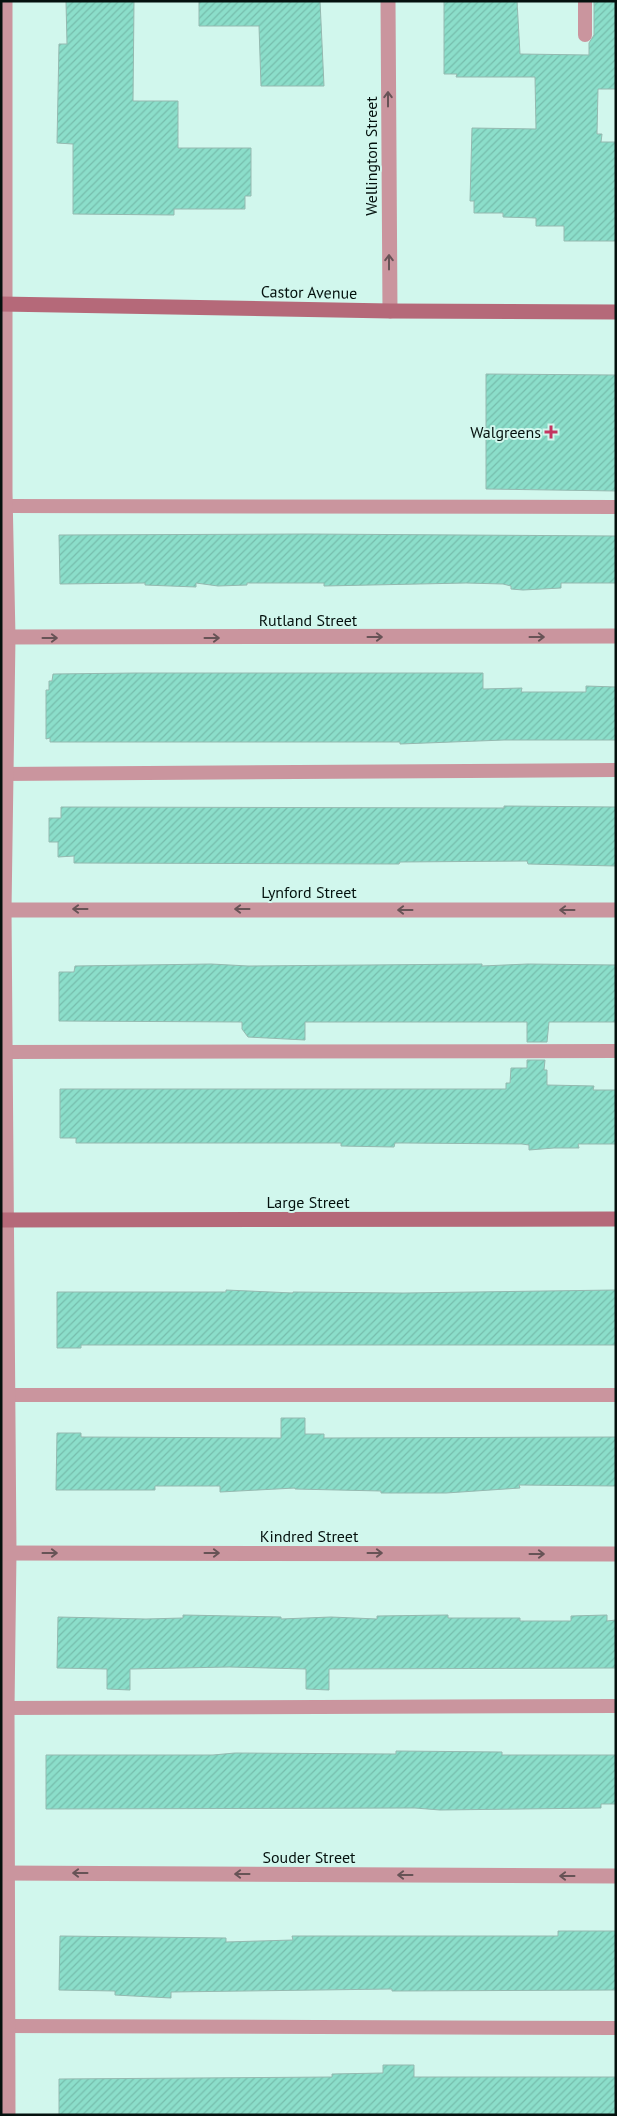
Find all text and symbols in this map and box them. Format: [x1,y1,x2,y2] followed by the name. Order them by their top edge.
[384,92,393,108] one-way arrow
[361,96,381,216] street label: Wellington Street
[384,254,394,270] one-way arrow
[261,281,357,303] street label: Castor Avenue
[470,422,541,442] place label: Walgreens
[545,426,557,438] marker: Walgreens
[259,610,358,630] street label: Rutland Street
[366,632,383,642] one-way arrow
[529,632,545,642] one-way arrow
[42,633,58,643] one-way arrow
[204,633,220,642] one-way arrow
[261,882,357,902] street label: Lynford Street
[72,904,88,914] one-way arrow
[234,904,250,914] one-way arrow
[397,905,413,915] one-way arrow
[559,905,576,915] one-way arrow
[266,1192,350,1212] street label: Large Street
[260,1526,359,1546] street label: Kindred Street
[42,1548,58,1558] one-way arrow
[204,1548,220,1558] one-way arrow
[366,1548,383,1558] one-way arrow
[529,1549,545,1559] one-way arrow
[262,1847,356,1867] street label: Souder Street
[72,1868,88,1878] one-way arrow
[234,1869,250,1879] one-way arrow
[397,1870,413,1880] one-way arrow
[559,1871,576,1881] one-way arrow

